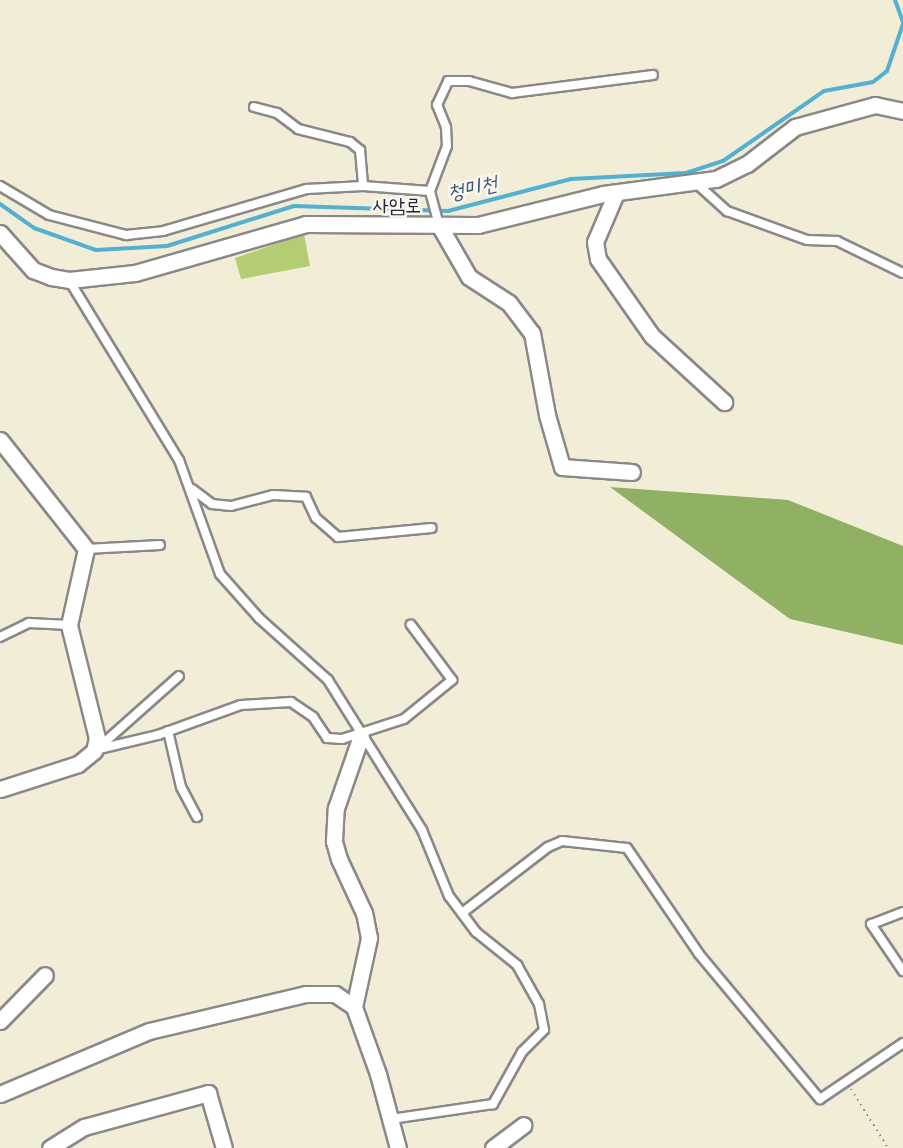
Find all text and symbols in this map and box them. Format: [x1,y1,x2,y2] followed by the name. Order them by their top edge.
[445,170,499,206] water label: 청미천
[373,193,421,217] street label: 사암로

